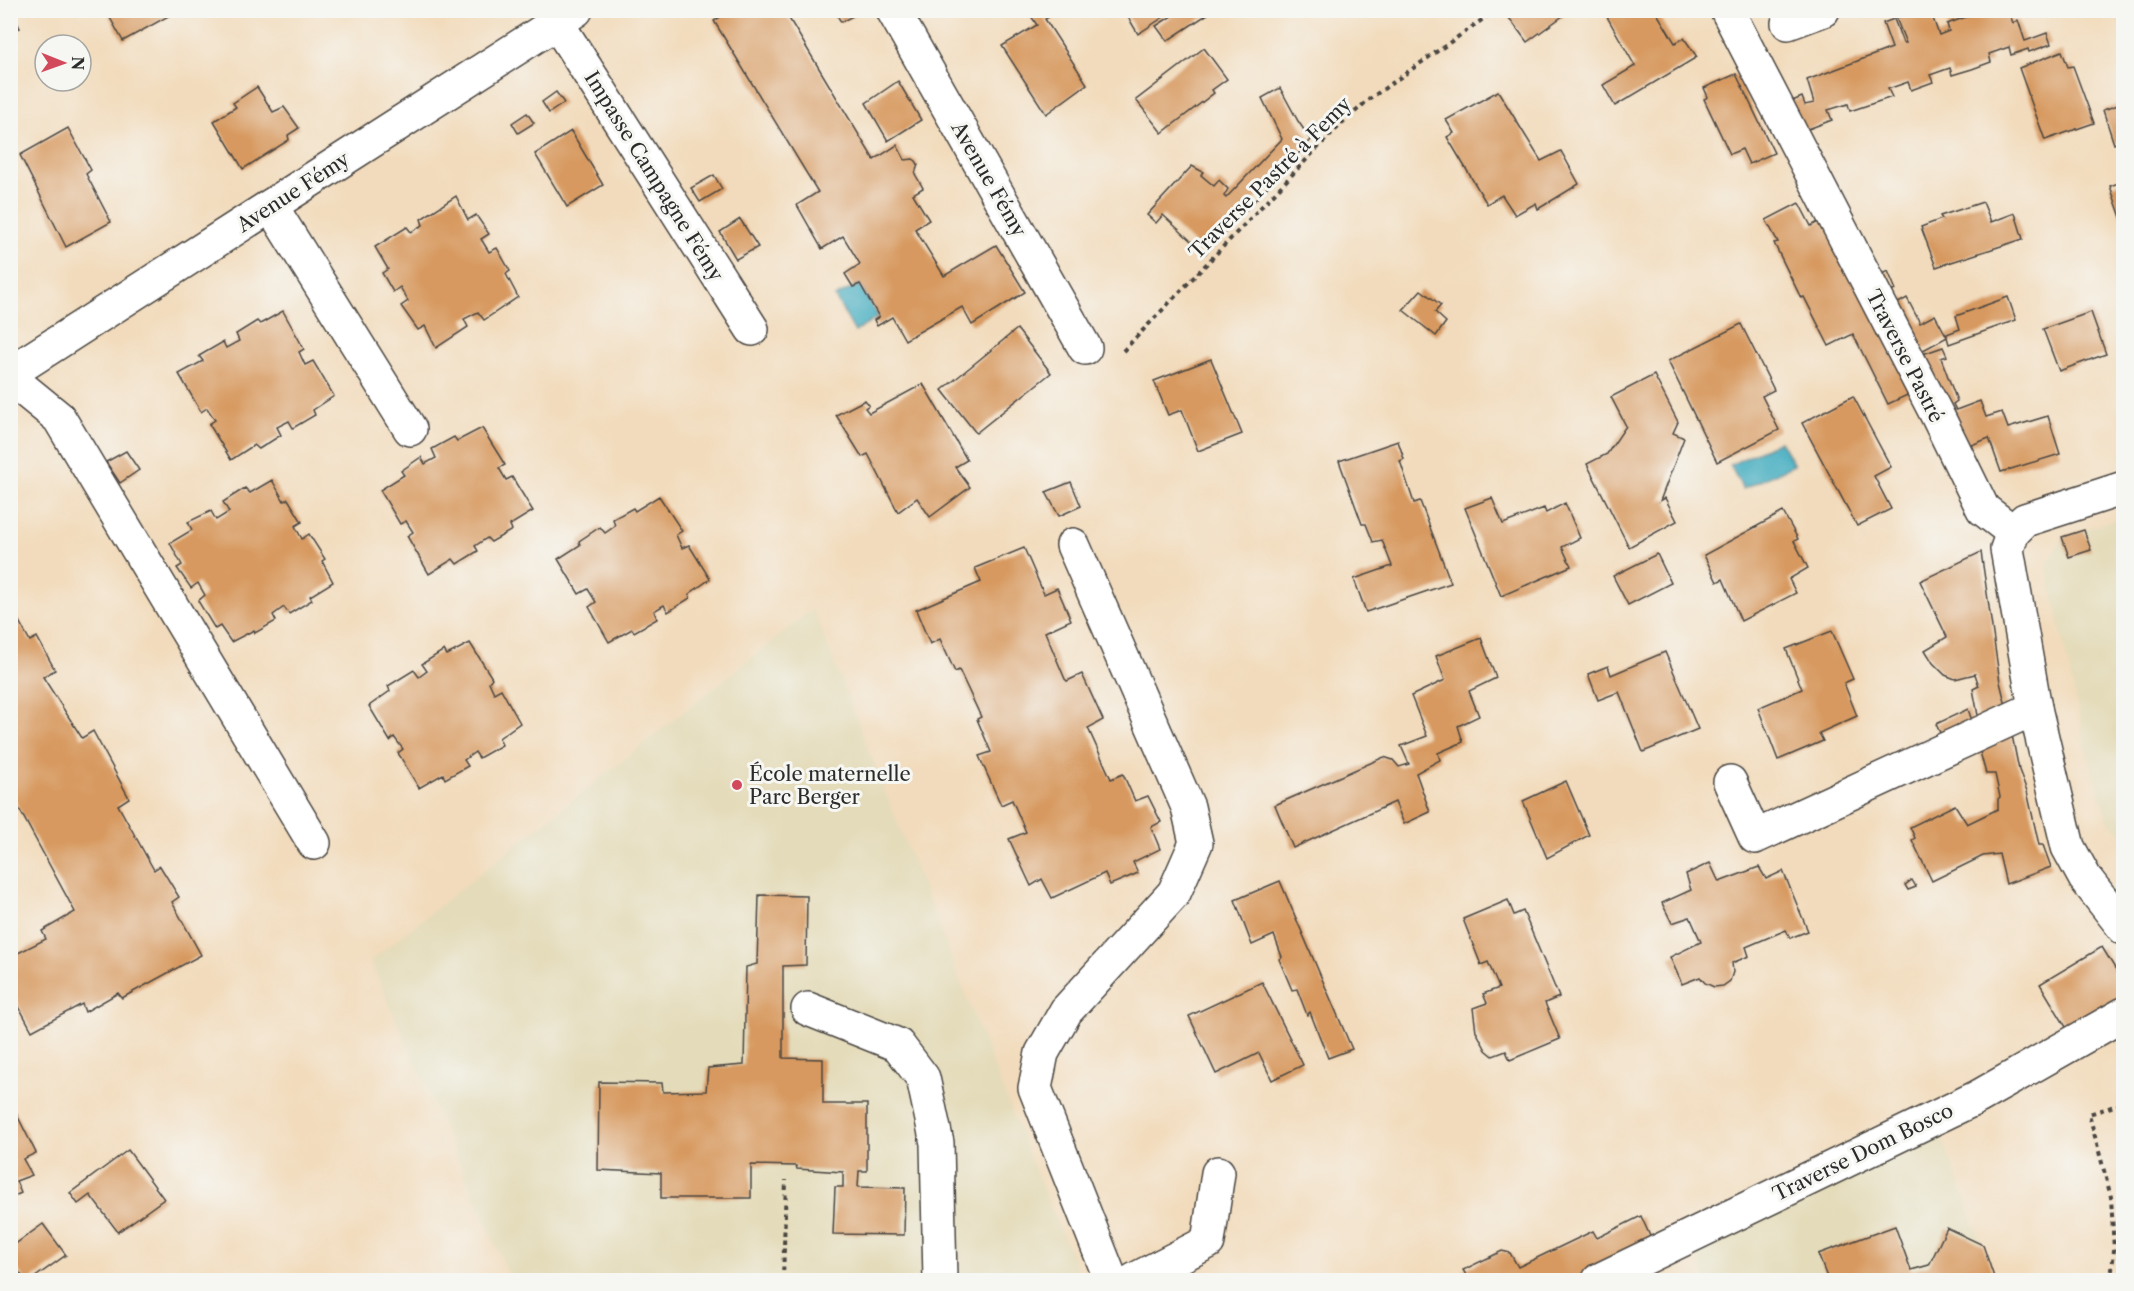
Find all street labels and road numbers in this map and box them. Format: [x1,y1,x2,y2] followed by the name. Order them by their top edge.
[580,67,729,286] street label: Impasse Campagne Fémy
[1184,91,1357,264] street label: Traverse Pastré à Femy
[946,116,1032,242] street label: Avenue Fémy
[232,146,354,238] street label: Avenue Fémy
[1861,286,1949,426] street label: Traverse Pastré
[1769,1098,1957,1206] street label: Traverse Dom Bosco

